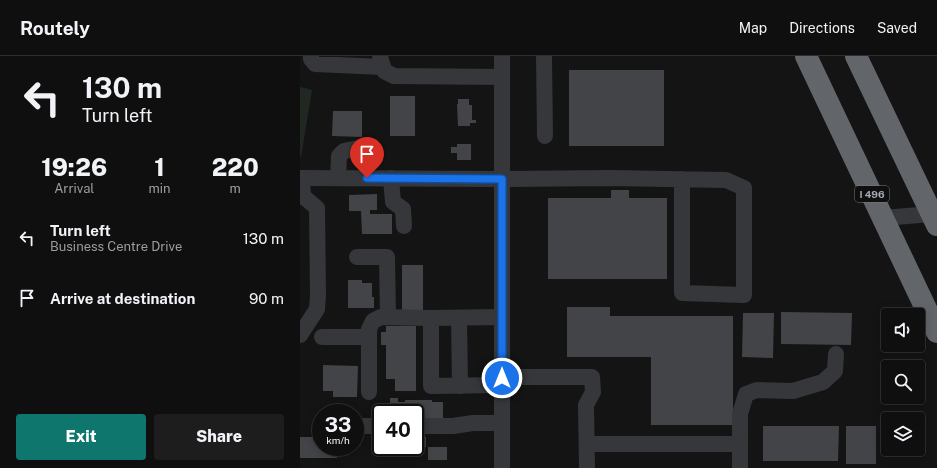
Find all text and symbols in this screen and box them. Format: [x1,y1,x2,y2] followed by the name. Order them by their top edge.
[20,17,90,39] text: Routely
[739,20,767,36] text: Map
[789,20,855,36] text: Directions
[877,20,917,36] text: Saved
[82,71,162,104] text: 130 m
[16,72,68,124] icon: left
[82,105,152,126] text: Turn left
[350,137,384,178] pin
[356,143,378,165] icon: arrive
[41,153,107,181] text: 19:26
[154,153,165,181] text: 1
[212,153,259,181] text: 220
[54,181,94,196] text: Arrival
[148,181,170,196] text: min
[230,181,241,196] text: m
[855,186,889,202] road number: I 496
[50,222,111,239] text: Turn left
[16,227,38,249] icon: left
[243,230,284,247] text: 130 m
[50,239,182,254] text: Business Centre Drive
[16,287,38,309] icon: arrive
[50,290,195,307] text: Arrive at destination
[249,290,284,307] text: 90 m
[881,308,925,456] map controls
[881,308,925,352] button: sound
[481,357,523,399] position arrow
[881,360,925,404] button: search
[372,404,424,456] speed limit sign: 40
[881,412,925,456] button: layers
[325,413,351,437] text: 33
[16,414,146,460] button: Exit
[154,414,284,460] button: Share
[326,434,350,446] text: km/h

